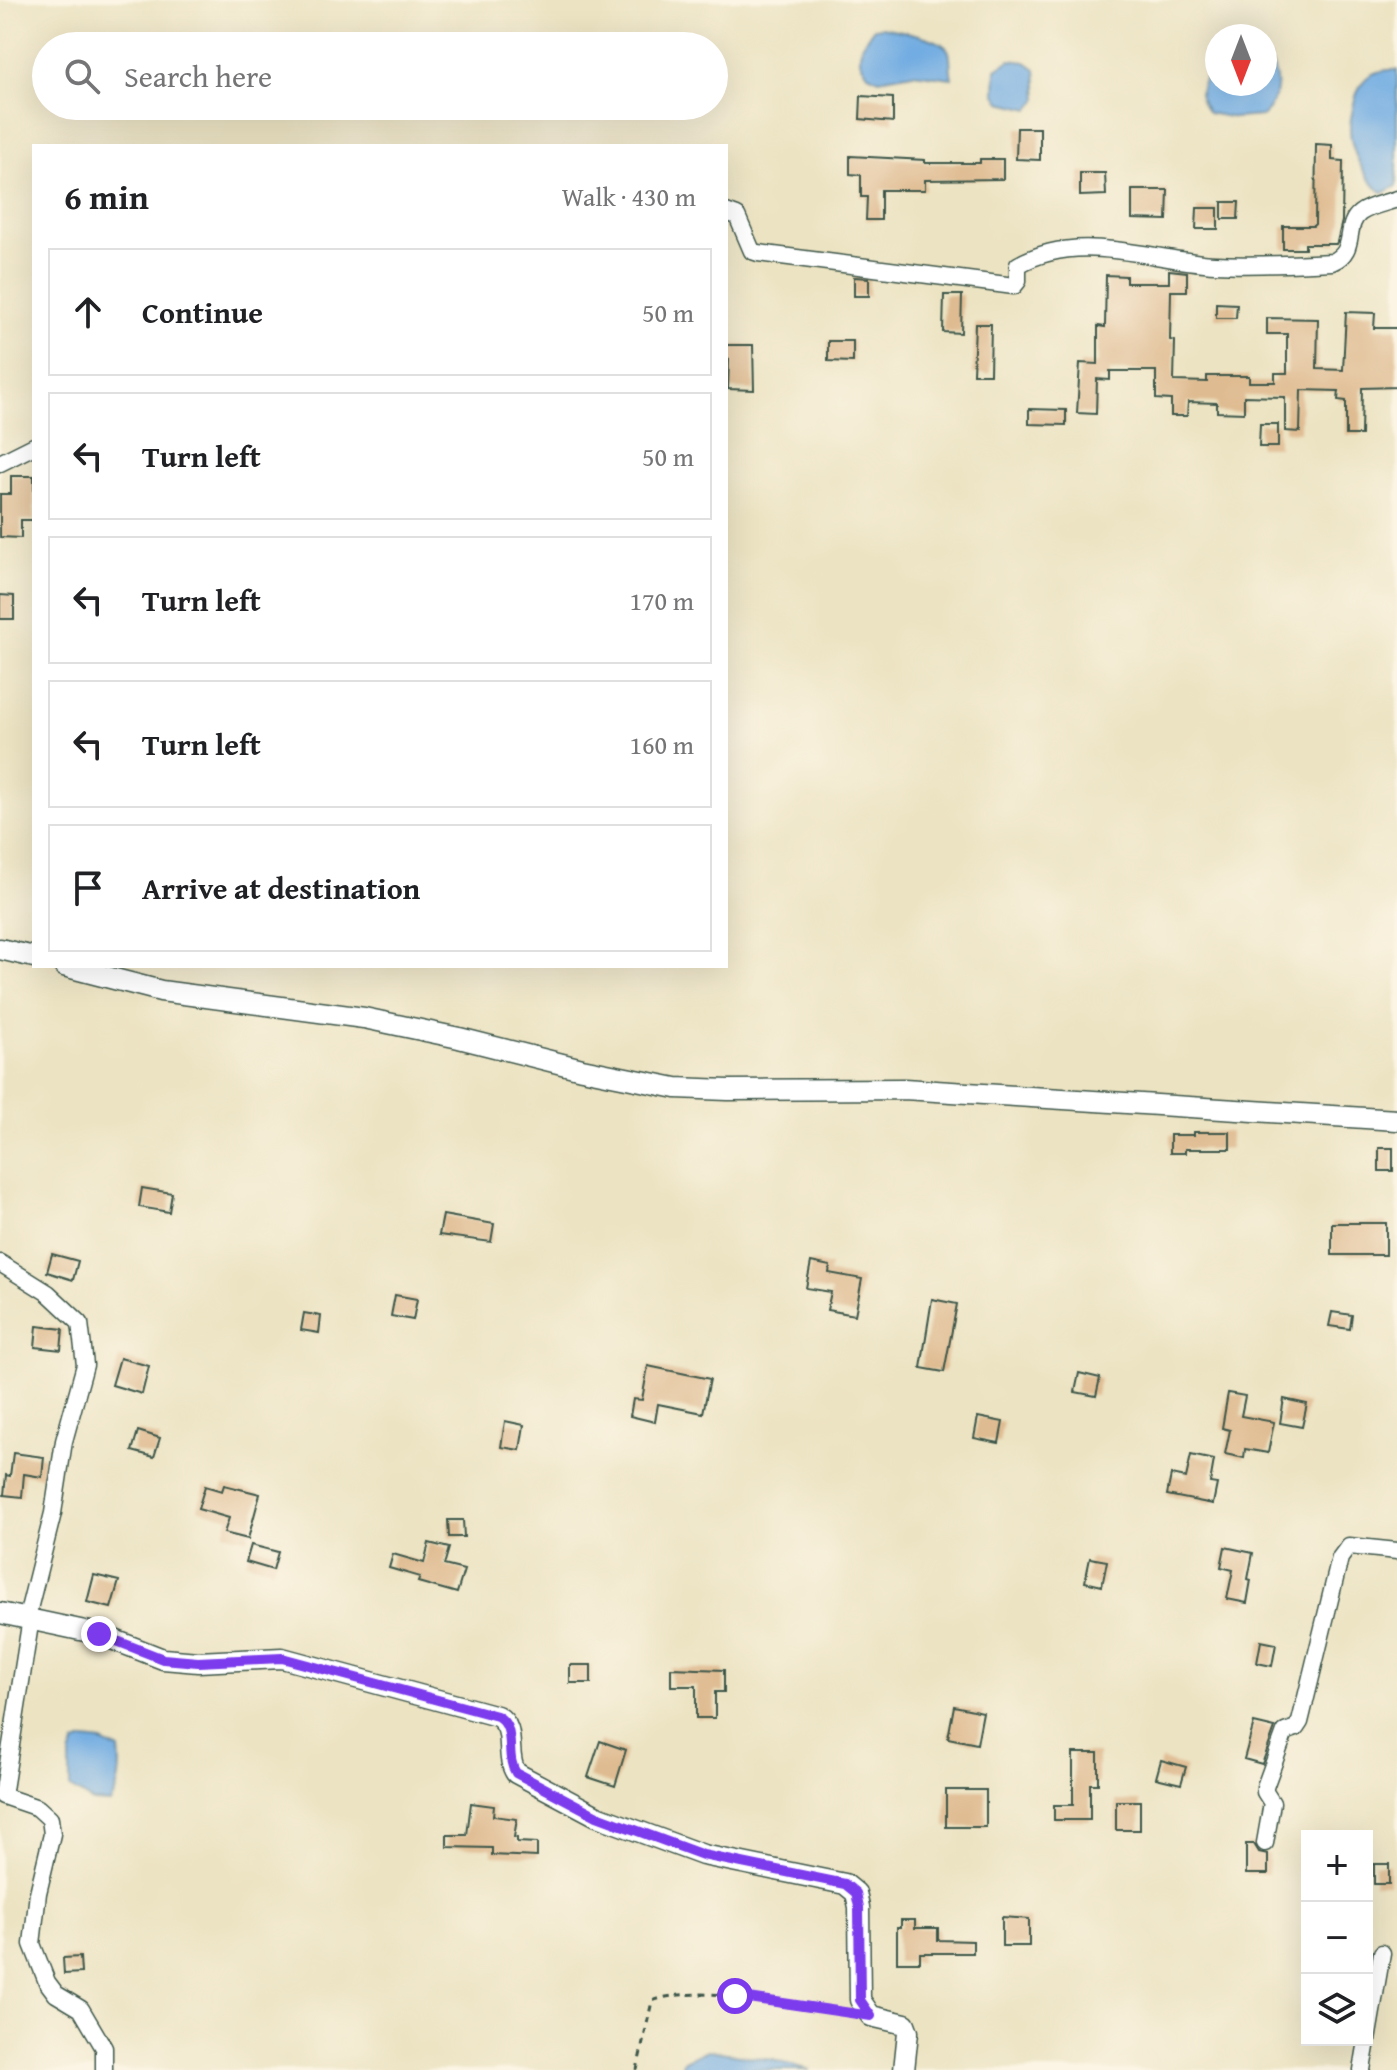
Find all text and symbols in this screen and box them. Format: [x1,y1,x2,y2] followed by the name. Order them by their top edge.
[1205,24,1277,96] north arrow
[32,32,728,120] search box
[60,54,104,98] icon: search
[124,54,272,98] text: Search here
[64,172,149,221] text: 6 min
[562,177,696,216] text: Walk · 430 m
[66,290,110,334] icon: ahead
[142,290,263,334] text: Continue
[642,293,694,332] text: 50 m
[66,434,110,478] icon: left
[142,434,261,478] text: Turn left
[642,437,694,476] text: 50 m
[66,578,110,622] icon: left
[142,578,261,622] text: Turn left
[629,581,694,620] text: 170 m
[66,722,110,766] icon: left
[142,722,261,766] text: Turn left
[629,725,694,764] text: 160 m
[66,866,110,910] icon: arrive
[142,866,420,910] text: Arrive at destination
[81,1616,117,1652] route end
[1301,1830,1373,2046] map controls
[1301,1830,1373,1902] button: +
[1301,1902,1373,1974] button: −
[1301,1974,1373,2046] button: layers
[717,1978,753,2014] route start

